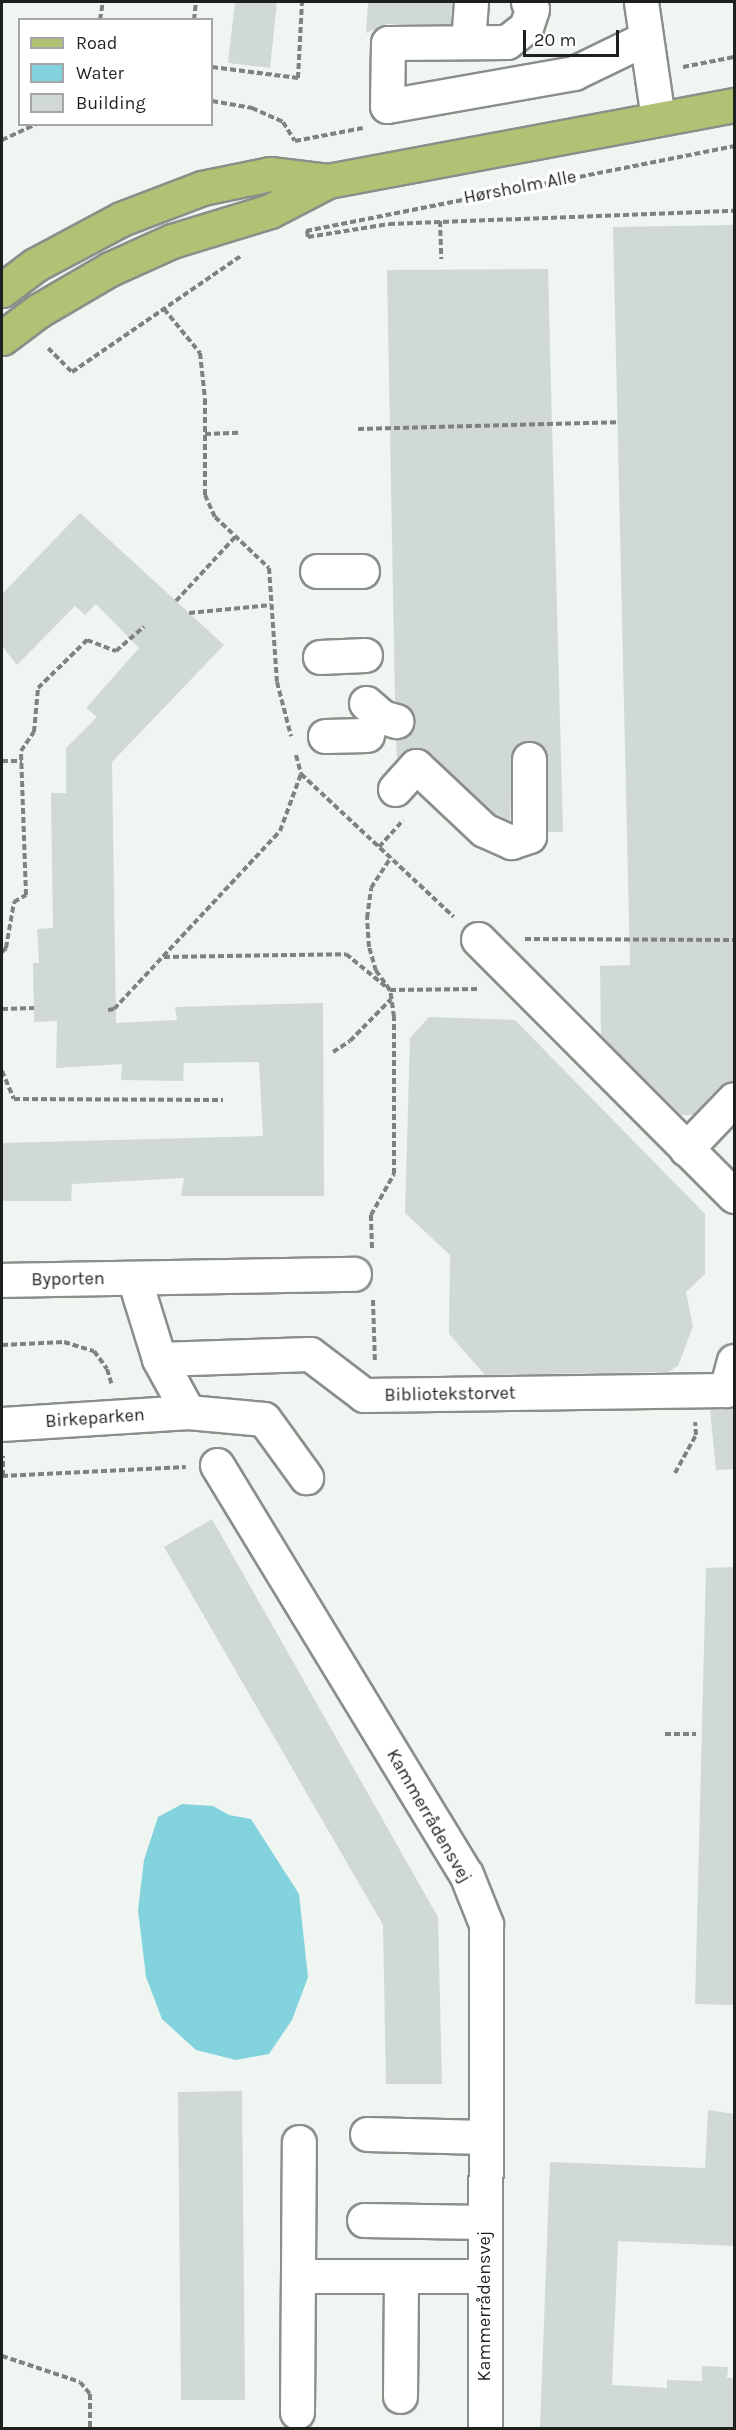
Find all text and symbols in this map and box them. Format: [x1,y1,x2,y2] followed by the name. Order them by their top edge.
[18,18,213,126] legend
[526,18,622,56] scale bar
[534,29,576,51] text: 20 m
[76,32,117,54] text: Road
[76,62,124,84] text: Water
[76,92,146,114] text: Building
[462,165,578,209] street label: Hørsholm Alle
[31,1268,105,1290] street label: Byporten
[384,1382,516,1406] street label: Bibliotekstorvet
[45,1404,145,1432] street label: Birkeparken
[382,1745,476,1887] street label: Kammerrådensvej
[473,2231,495,2381] street label: Kammerrådensvej

